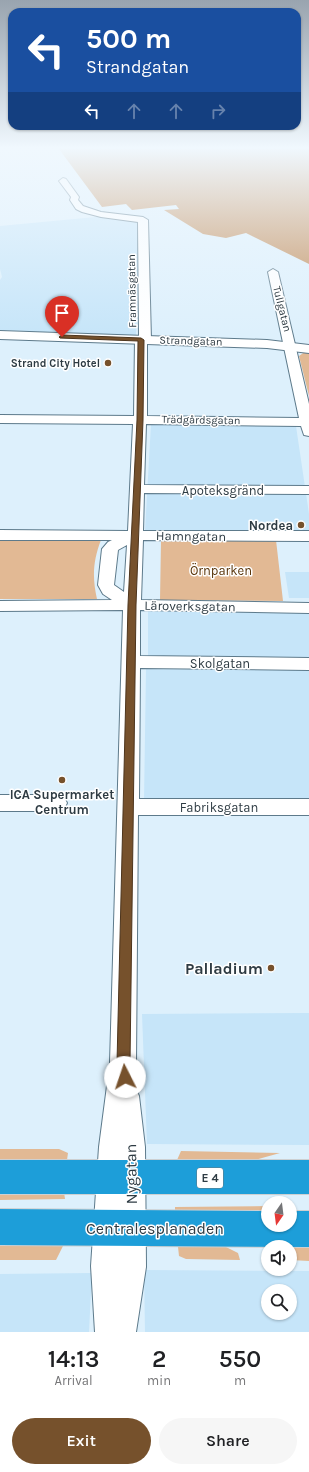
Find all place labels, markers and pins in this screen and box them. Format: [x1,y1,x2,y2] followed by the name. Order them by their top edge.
[45,296,79,337] pin
[11,357,100,370] place label: Strand City Hotel
[103,358,113,368] marker: Strand City Hotel
[249,518,293,533] place label: Nordea
[296,520,306,530] marker: Nordea
[57,775,67,785] marker: ICA Supermarket Centrum
[10,787,114,817] place label: ICA Supermarket Centrum
[185,959,263,978] place label: Palladium
[266,963,276,973] marker: Palladium

